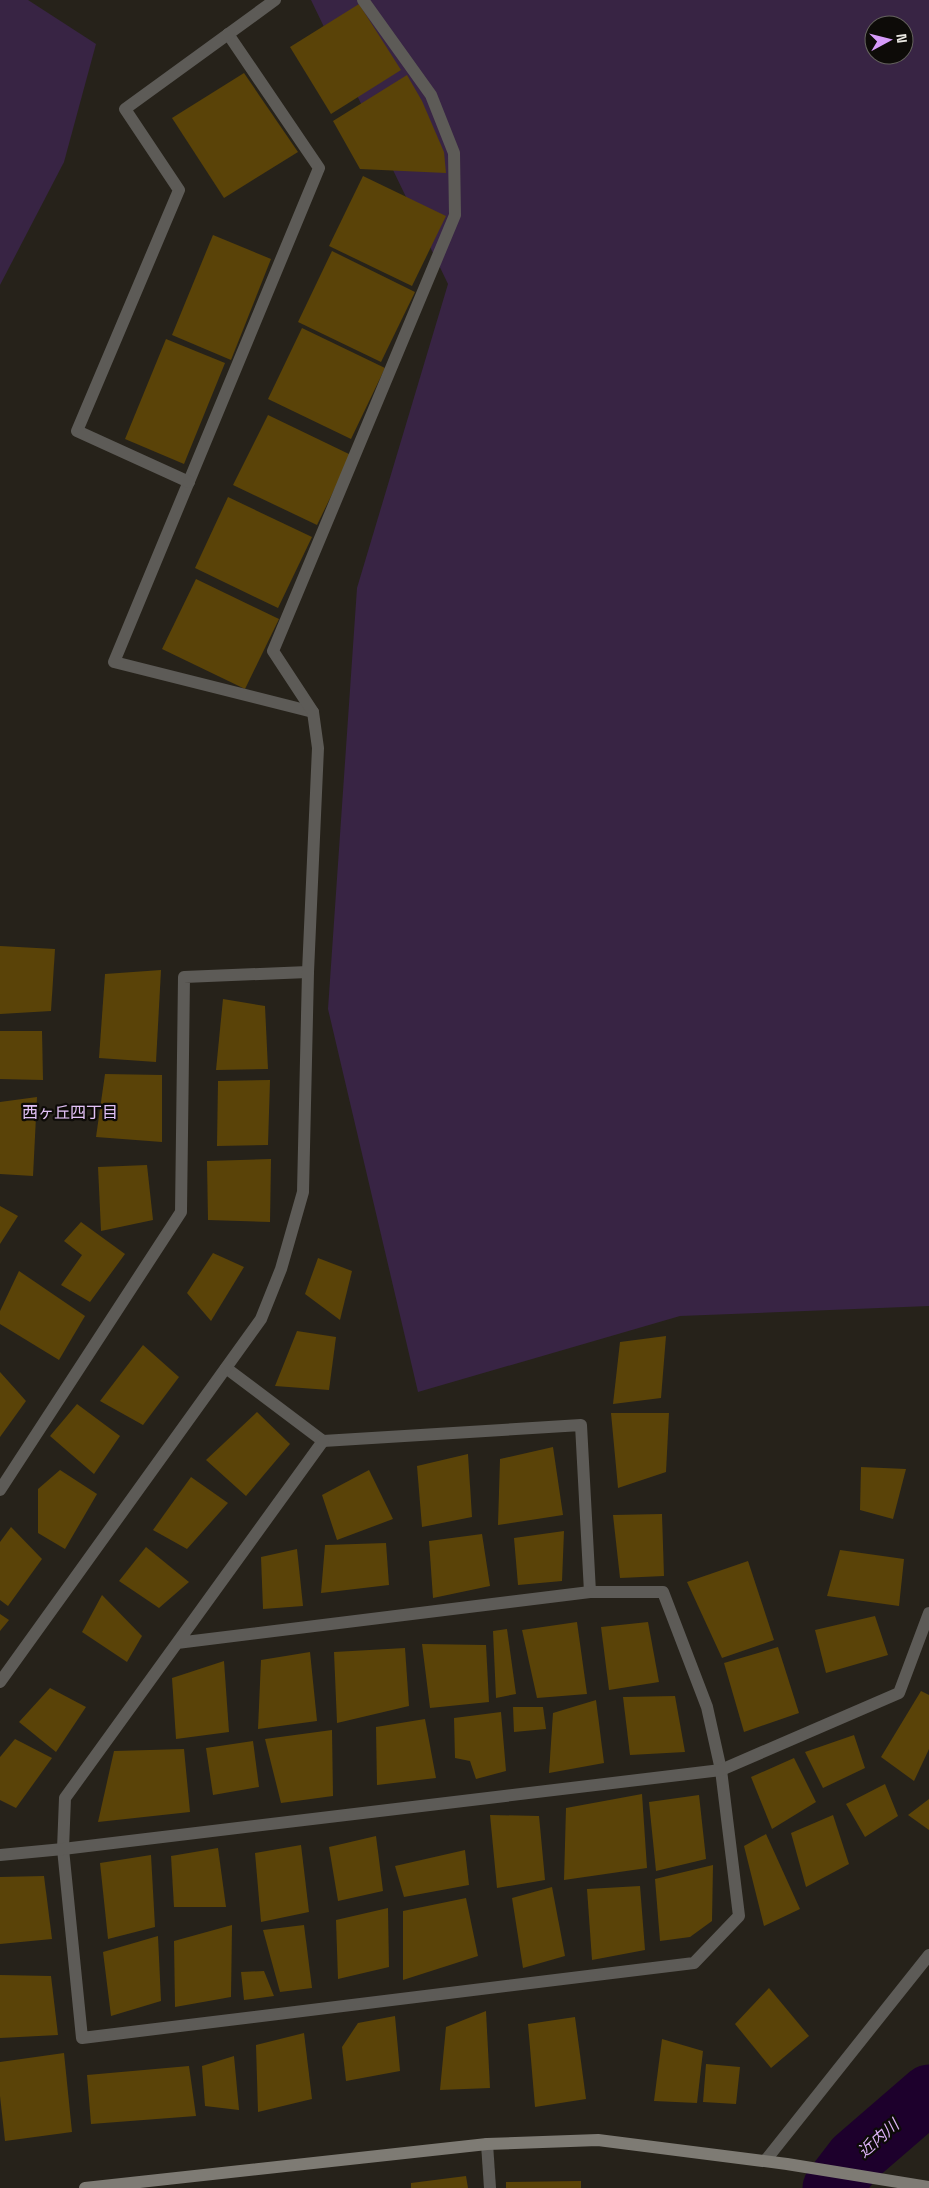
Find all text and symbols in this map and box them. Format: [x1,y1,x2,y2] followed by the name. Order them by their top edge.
[864,15,914,65] north arrow
[892,33,911,44] text: N
[22,1102,118,1123] district label: 西ヶ丘四丁目
[853,2113,905,2162] water label: 近内川

